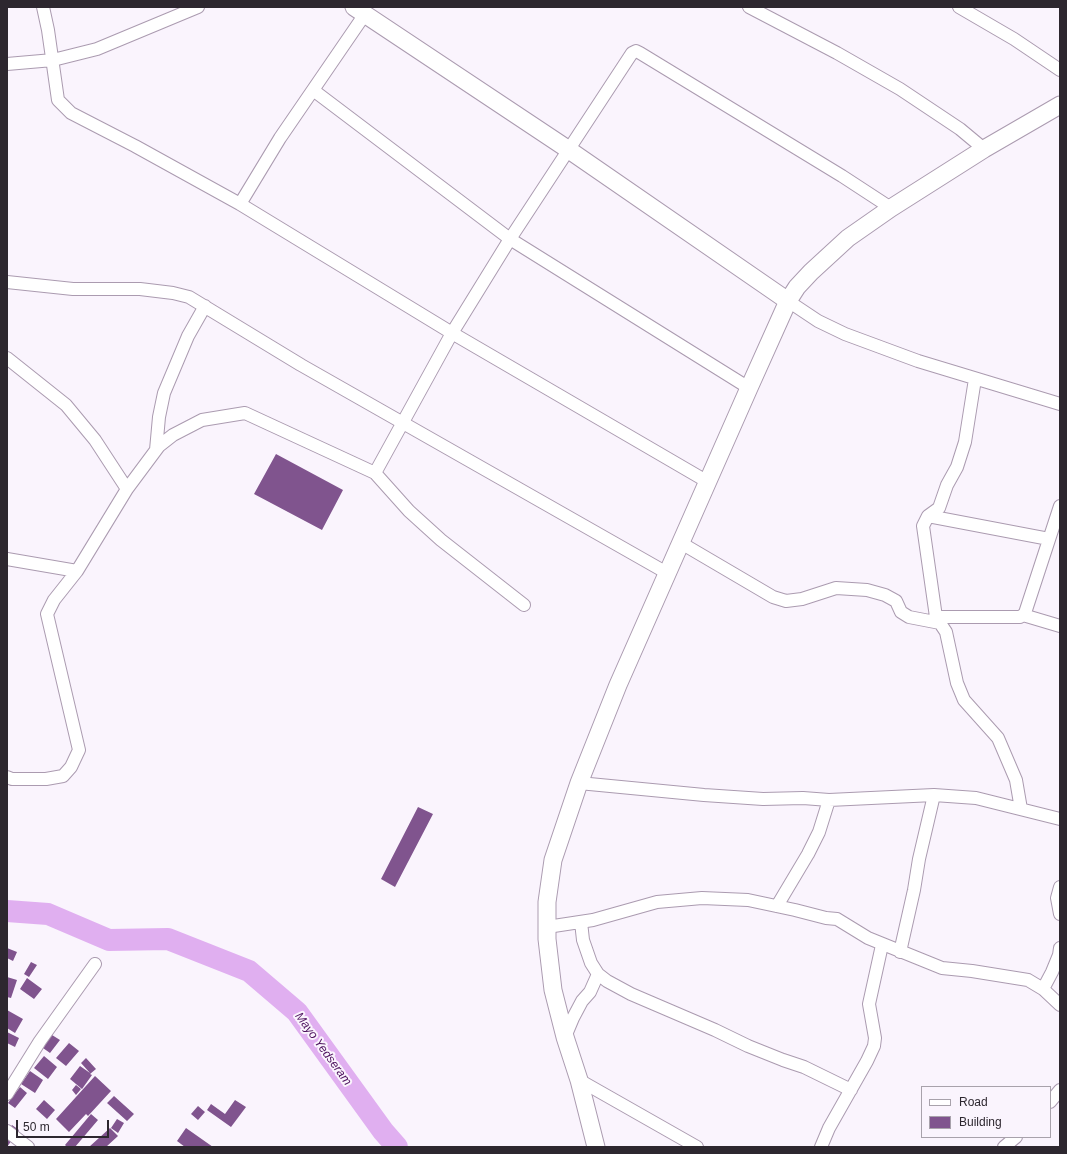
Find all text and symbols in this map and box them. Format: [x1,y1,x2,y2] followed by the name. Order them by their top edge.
[292,1010,354,1088] water label: Mayo Yedseram
[921,1086,1051,1138] legend
[959,1095,988,1109] text: Road
[18,1112,111,1138] scale bar
[959,1115,1002,1129] text: Building
[23,1120,50,1134] text: 50 m

